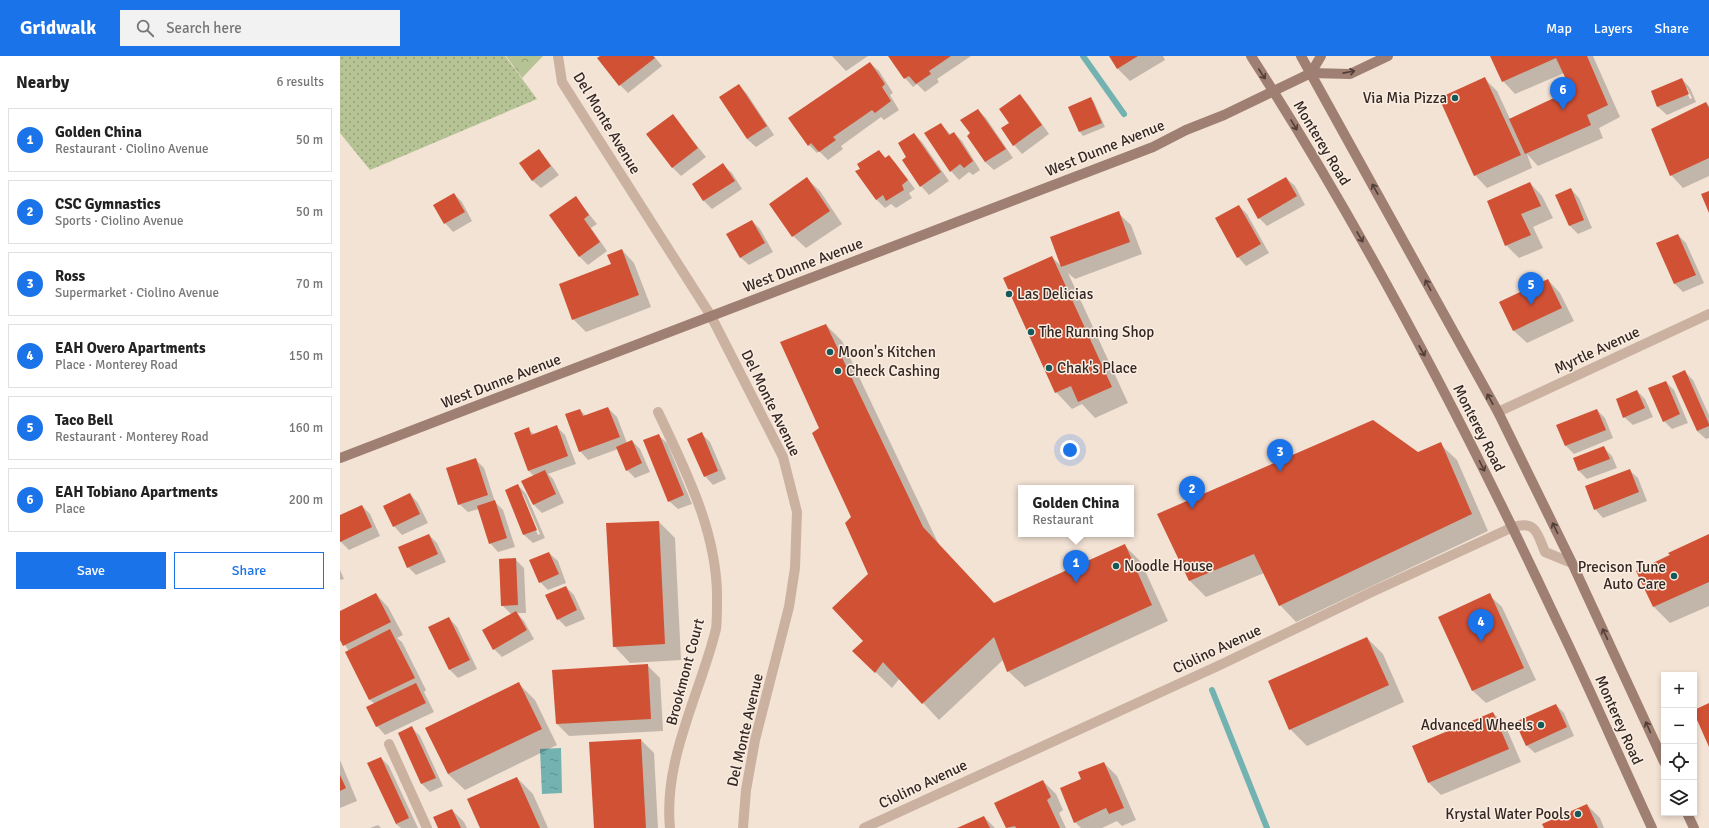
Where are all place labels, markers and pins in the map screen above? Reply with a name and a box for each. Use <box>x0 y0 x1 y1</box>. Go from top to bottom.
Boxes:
pin: 6 <box>1550 77 1576 110</box>
place label: Via Mia Pizza <box>1363 89 1447 107</box>
marker: Via Mia Pizza <box>1450 93 1460 103</box>
pin: 5 <box>1518 272 1544 305</box>
place label: Las Delicias <box>1017 285 1094 303</box>
marker: Las Delicias <box>1004 289 1014 299</box>
place label: The Running Shop <box>1039 323 1154 341</box>
marker: The Running Shop <box>1026 327 1036 337</box>
place label: Moon's Kitchen <box>838 343 936 361</box>
marker: Moon's Kitchen <box>825 347 835 357</box>
place label: Chak's Place <box>1057 359 1137 377</box>
place label: Check Cashing <box>846 362 940 380</box>
marker: Chak's Place <box>1044 363 1054 373</box>
marker: Check Cashing <box>833 366 843 376</box>
pin: 3 <box>1267 439 1293 472</box>
pin: 2 <box>1179 476 1205 509</box>
pin: 1 <box>1063 550 1089 583</box>
place label: Noodle House <box>1124 557 1213 575</box>
place label: Precison Tune Auto Care <box>1578 558 1666 593</box>
marker: Noodle House <box>1111 561 1121 571</box>
marker: Precison Tune Auto Care <box>1669 571 1679 581</box>
pin: 4 <box>1468 609 1494 642</box>
place label: Advanced Wheels <box>1421 716 1533 734</box>
marker: Advanced Wheels <box>1536 720 1546 730</box>
place label: Krystal Water Pools <box>1445 805 1570 823</box>
marker: Krystal Water Pools <box>1573 809 1583 819</box>

